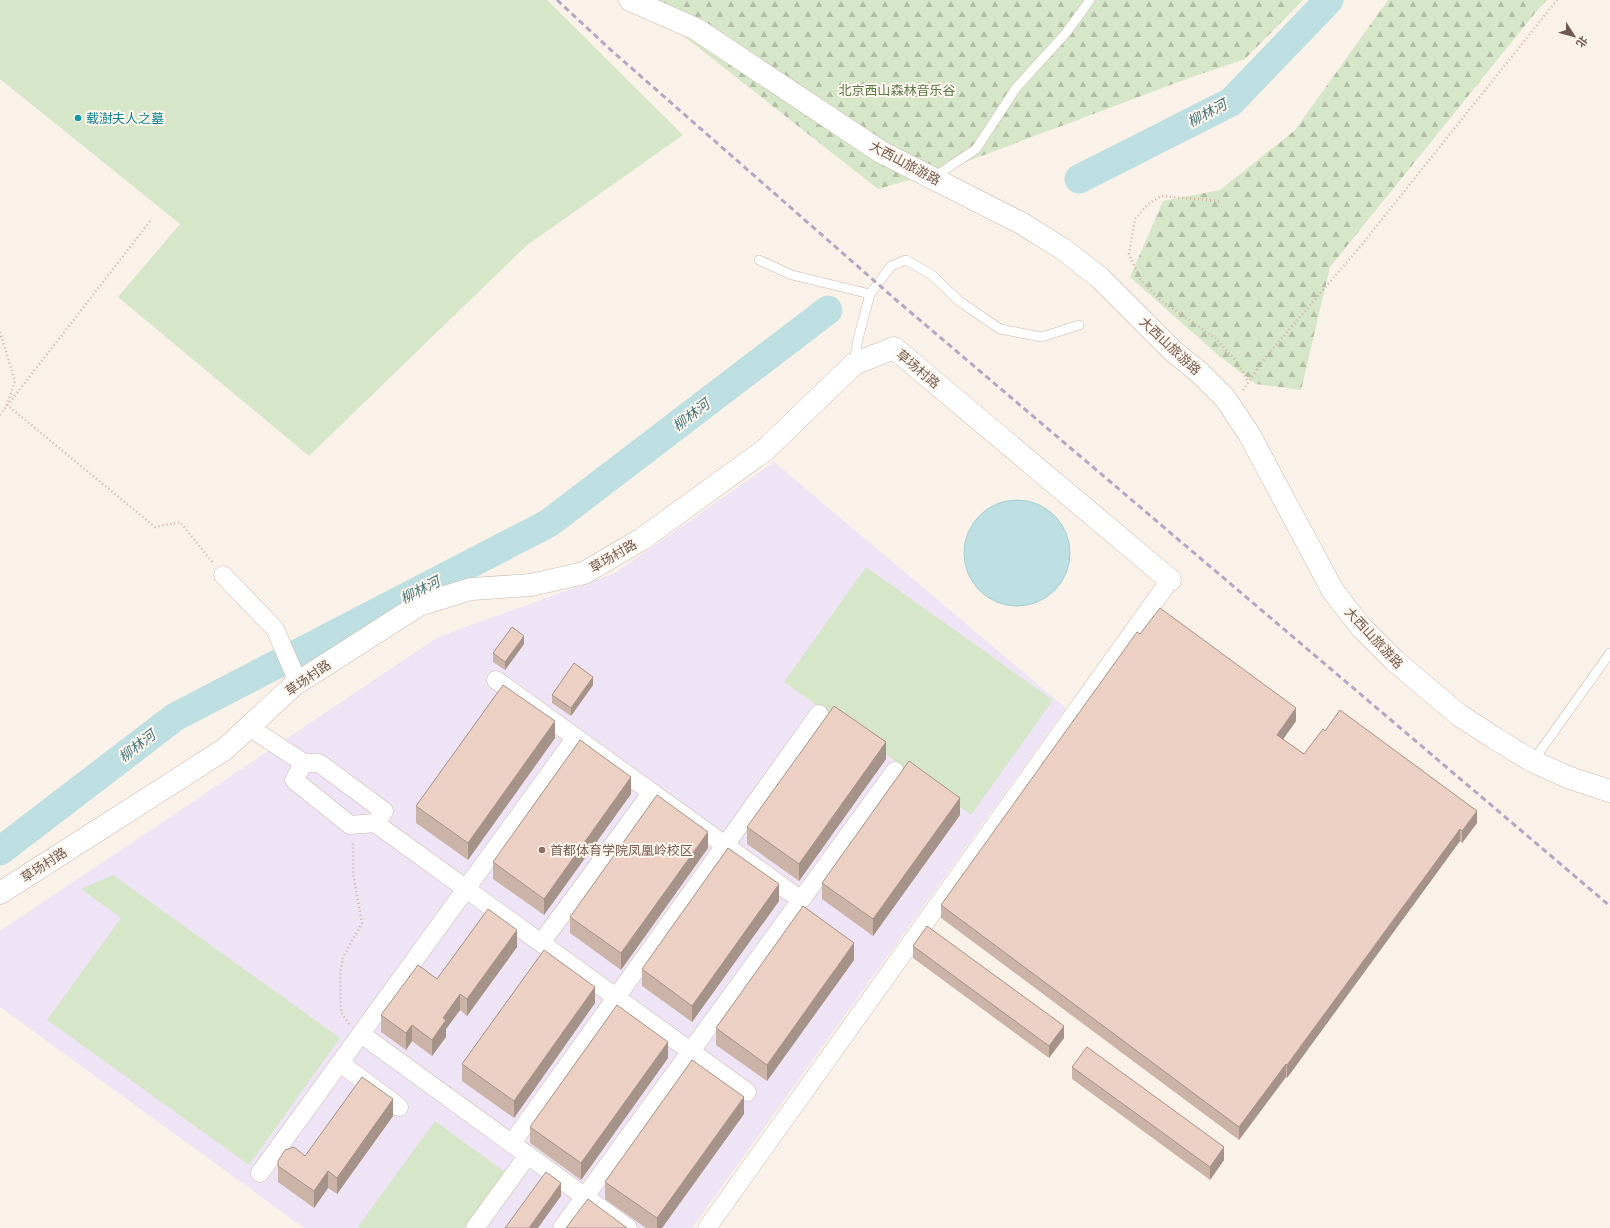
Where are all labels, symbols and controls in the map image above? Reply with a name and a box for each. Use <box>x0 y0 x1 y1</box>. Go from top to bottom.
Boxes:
north arrow <box>1554 16 1594 56</box>
text: 北 <box>1573 33 1590 50</box>
park label: 北京西山森林音乐谷 <box>838 83 956 98</box>
water label: 柳林河 <box>1185 95 1232 130</box>
place label: 载澍夫人之墓 <box>86 111 164 126</box>
marker: 载澍夫人之墓 <box>73 113 83 123</box>
street label: 大西山旅游路 <box>867 138 943 188</box>
street label: 大西山旅游路 <box>1136 314 1204 378</box>
street label: 草场村路 <box>893 347 943 391</box>
water label: 柳林河 <box>669 394 715 434</box>
street label: 草场村路 <box>587 537 639 575</box>
water label: 柳林河 <box>398 572 445 607</box>
street label: 大西山旅游路 <box>1342 604 1406 672</box>
street label: 草场村路 <box>282 657 334 699</box>
water label: 柳林河 <box>116 725 161 765</box>
place label: 首都体育学院凤凰岭校区 <box>550 843 693 858</box>
street label: 草场村路 <box>18 845 70 885</box>
marker: 首都体育学院凤凰岭校区 <box>537 845 547 855</box>

